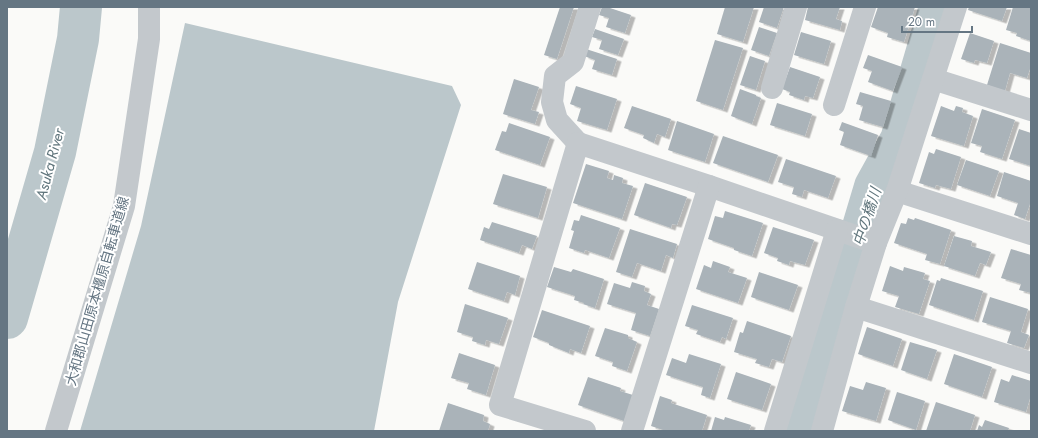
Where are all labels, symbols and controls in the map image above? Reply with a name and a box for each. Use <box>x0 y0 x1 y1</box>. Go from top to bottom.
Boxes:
scale bar <box>902 8 972 34</box>
text: 20 m <box>908 13 935 31</box>
water label: Asuka River <box>30 125 70 203</box>
water label: 中の橋川 <box>847 183 887 249</box>
street label: 大和郡山田原本橿原自転車道線 <box>60 194 134 388</box>

